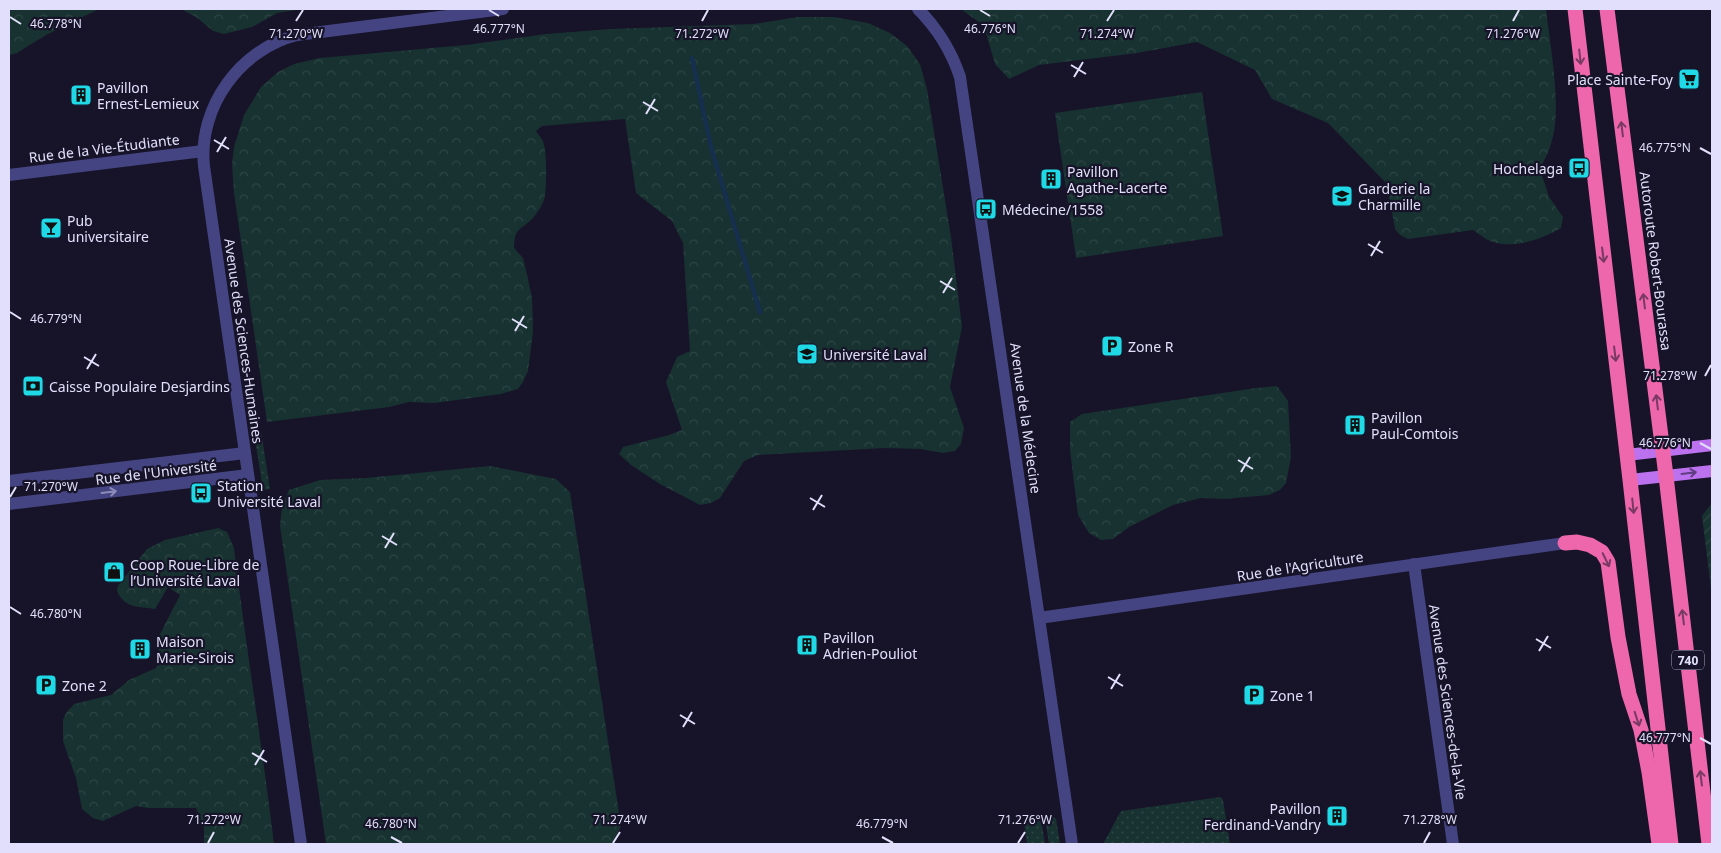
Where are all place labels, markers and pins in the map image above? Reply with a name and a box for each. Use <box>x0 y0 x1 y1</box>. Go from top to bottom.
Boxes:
supermarket icon: Place Sainte-Foy <box>1677 67 1701 91</box>
place label: Place Sainte-Foy <box>1567 70 1674 89</box>
place label: Pavillon Ernest-Lemieux <box>97 78 200 113</box>
building icon: Pavillon Ernest-Lemieux <box>69 83 93 107</box>
bus stop icon: Hochelaga <box>1567 156 1591 180</box>
place label: Hochelaga <box>1493 159 1563 178</box>
place label: Pavillon Agathe-Lacerte <box>1067 162 1167 197</box>
building icon: Pavillon Agathe-Lacerte <box>1039 167 1063 191</box>
place label: Garderie la Charmille <box>1358 179 1430 214</box>
school or university icon: Garderie la Charmille <box>1330 184 1354 208</box>
bus stop icon: Médecine/1558 <box>974 197 998 221</box>
place label: Médecine/1558 <box>1002 200 1103 219</box>
place label: Pub universitaire <box>67 211 149 246</box>
bar icon: Pub universitaire <box>39 216 63 240</box>
parking icon: Zone R <box>1100 334 1124 358</box>
place label: Zone R <box>1128 337 1174 356</box>
school or university icon: Université Laval <box>795 342 819 366</box>
place label: Université Laval <box>823 345 927 364</box>
bank icon: Caisse Populaire Desjardins <box>21 374 45 398</box>
place label: Caisse Populaire Desjardins <box>49 377 230 396</box>
place label: Pavillon Paul-Comtois <box>1371 408 1459 443</box>
building icon: Pavillon Paul-Comtois <box>1343 413 1367 437</box>
place label: Station Université Laval <box>217 476 321 511</box>
bus stop icon: Station Université Laval <box>189 481 213 505</box>
place label: Coop Roue-Libre de l’Université Laval <box>130 555 259 590</box>
shop icon: Coop Roue-Libre de l’Université Laval <box>102 560 126 584</box>
place label: Pavillon Adrien-Pouliot <box>823 628 917 663</box>
place label: Maison Marie-Sirois <box>156 632 234 667</box>
building icon: Pavillon Adrien-Pouliot <box>795 633 819 657</box>
building icon: Maison Marie-Sirois <box>128 637 152 661</box>
parking icon: Zone 2 <box>34 673 58 697</box>
place label: Zone 2 <box>62 676 107 695</box>
parking icon: Zone 1 <box>1242 683 1266 707</box>
place label: Zone 1 <box>1270 686 1315 705</box>
place label: Pavillon Ferdinand-Vandry <box>1204 799 1322 834</box>
building icon: Pavillon Ferdinand-Vandry <box>1325 804 1349 828</box>

